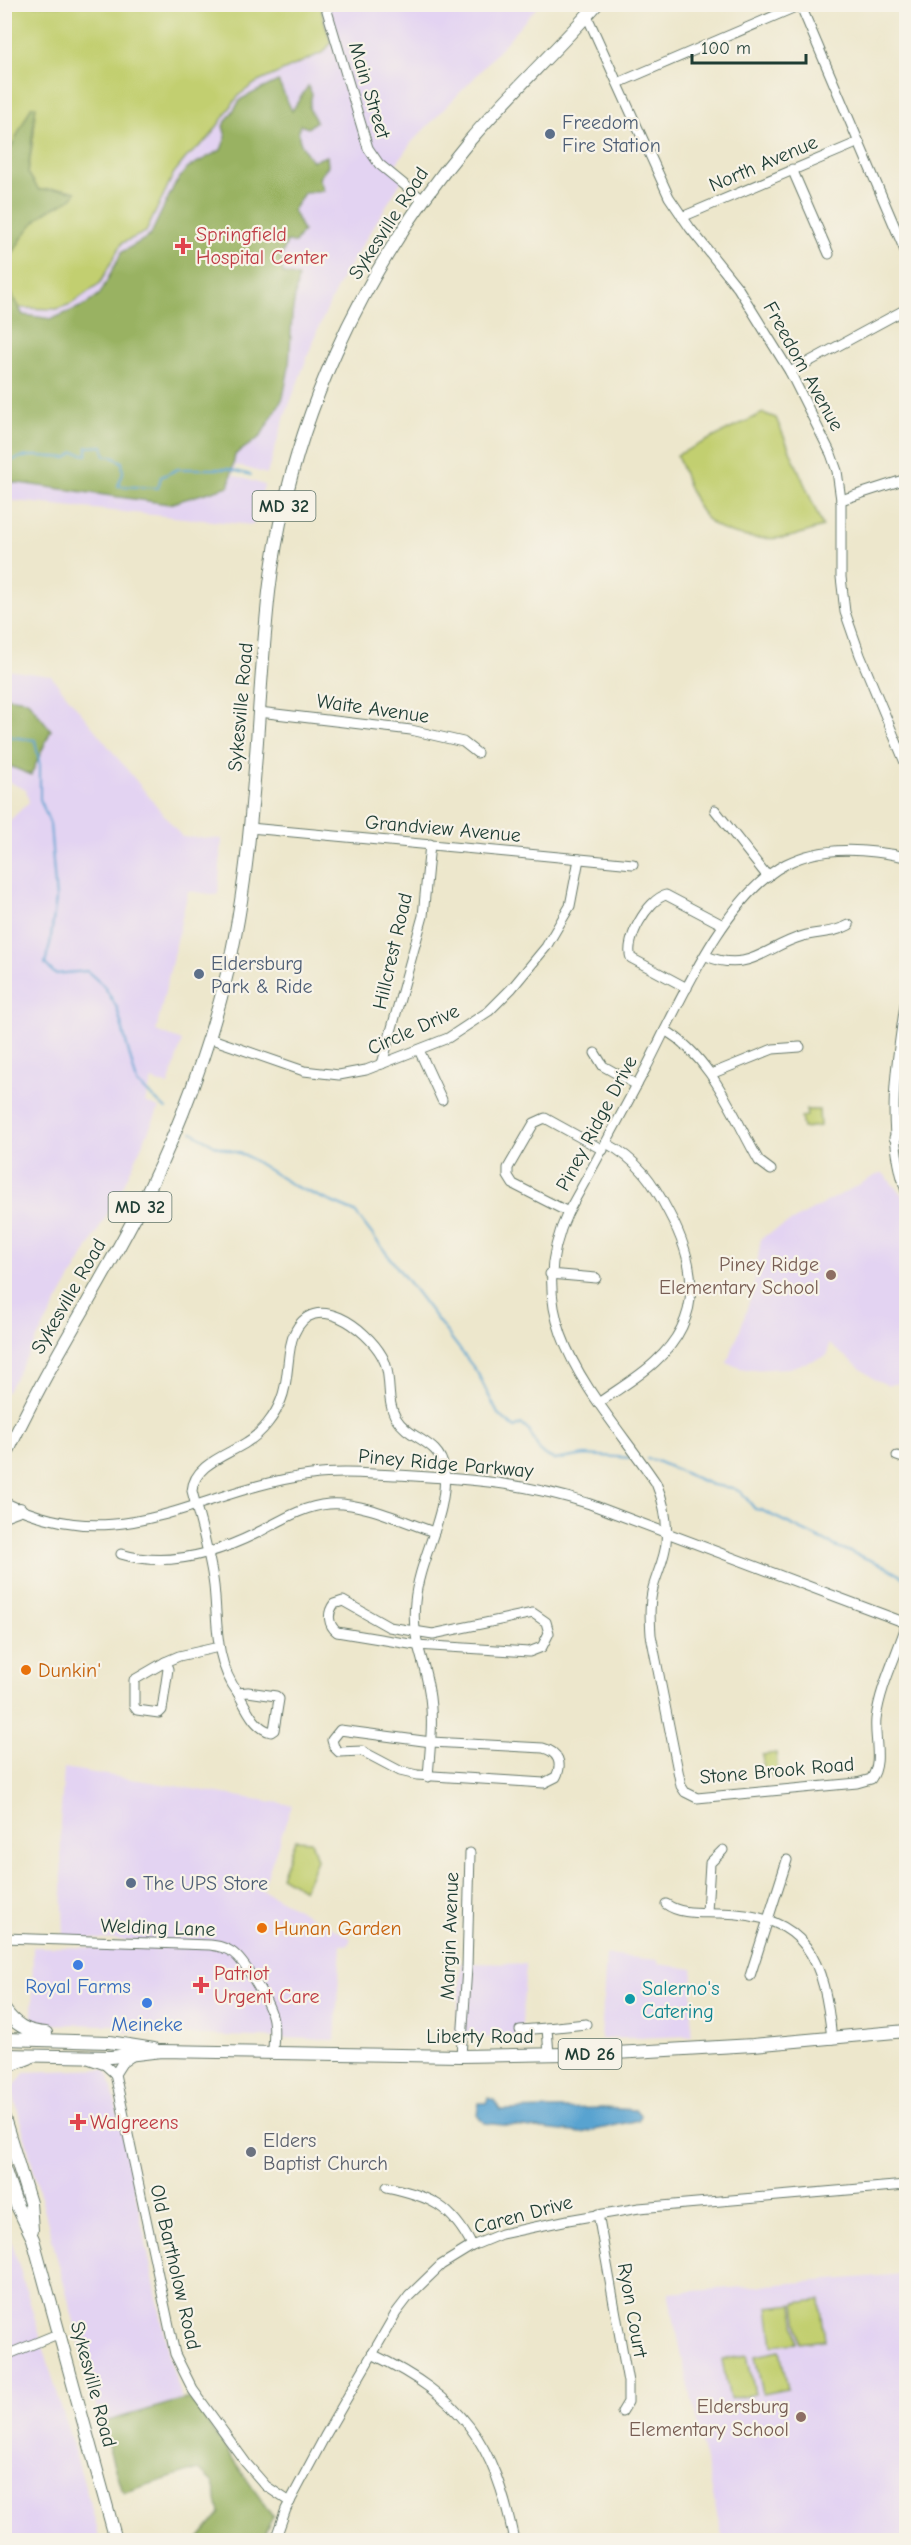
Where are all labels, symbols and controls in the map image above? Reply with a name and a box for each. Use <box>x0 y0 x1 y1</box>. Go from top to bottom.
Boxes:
scale bar <box>692 27 806 65</box>
text: 100 m <box>701 38 751 59</box>
street label: Main Street <box>344 39 395 142</box>
place label: Freedom Fire Station <box>562 111 661 157</box>
marker: Freedom Fire Station <box>543 127 557 141</box>
street label: North Avenue <box>705 130 821 197</box>
street label: Sykesville Road <box>344 163 433 284</box>
place label: Springfield Hospital Center <box>196 223 327 269</box>
marker: Springfield Hospital Center <box>174 237 192 255</box>
street label: Freedom Avenue <box>758 297 849 435</box>
road number: MD 32 <box>252 491 316 521</box>
street label: Sykesville Road <box>223 642 258 772</box>
street label: Waite Avenue <box>315 689 431 728</box>
street label: Grandview Avenue <box>364 810 522 847</box>
street label: Hillcrest Road <box>368 891 417 1012</box>
place label: Eldersburg Park & Ride <box>211 952 313 998</box>
marker: Eldersburg Park & Ride <box>192 967 206 981</box>
street label: Circle Drive <box>364 999 463 1060</box>
street label: Piney Ridge Drive <box>551 1052 642 1195</box>
road number: MD 32 <box>108 1192 172 1222</box>
street label: Sykesville Road <box>26 1235 111 1358</box>
place label: Piney Ridge Elementary School <box>659 1253 819 1299</box>
marker: Piney Ridge Elementary School <box>824 1268 838 1282</box>
street label: Piney Ridge Parkway <box>357 1444 535 1483</box>
place label: Dunkin' <box>38 1659 101 1682</box>
marker: Dunkin' <box>19 1663 33 1677</box>
street label: Stone Brook Road <box>699 1752 855 1789</box>
place label: The UPS Store <box>143 1872 268 1895</box>
street label: Margin Avenue <box>436 1872 463 2000</box>
marker: The UPS Store <box>124 1876 138 1890</box>
street label: Welding Lane <box>100 1914 216 1941</box>
place label: Hunan Garden <box>274 1917 401 1940</box>
marker: Hunan Garden <box>255 1921 269 1935</box>
marker: Royal Farms <box>71 1958 85 1972</box>
place label: Patriot Urgent Care <box>214 1962 319 2008</box>
place label: Royal Farms <box>25 1975 131 1998</box>
marker: Patriot Urgent Care <box>192 1976 210 1994</box>
place label: Salerno's Catering <box>642 1977 720 2023</box>
marker: Salerno's Catering <box>623 1992 637 2006</box>
marker: Meineke <box>140 1996 154 2010</box>
place label: Meineke <box>111 2013 183 2036</box>
street label: Liberty Road <box>426 2025 534 2048</box>
road number: MD 26 <box>558 2039 622 2069</box>
place label: Walgreens <box>90 2111 178 2134</box>
marker: Walgreens <box>71 2115 85 2129</box>
place label: Elders Baptist Church <box>263 2129 388 2175</box>
marker: Elders Baptist Church <box>244 2145 258 2159</box>
street label: Old Bartholow Road <box>145 2182 206 2352</box>
street label: Caren Drive <box>471 2190 575 2239</box>
street label: Ryon Court <box>613 2261 652 2360</box>
street label: Sykesville Road <box>66 2319 121 2449</box>
place label: Eldersburg Elementary School <box>629 2395 789 2441</box>
marker: Eldersburg Elementary School <box>794 2410 808 2424</box>

